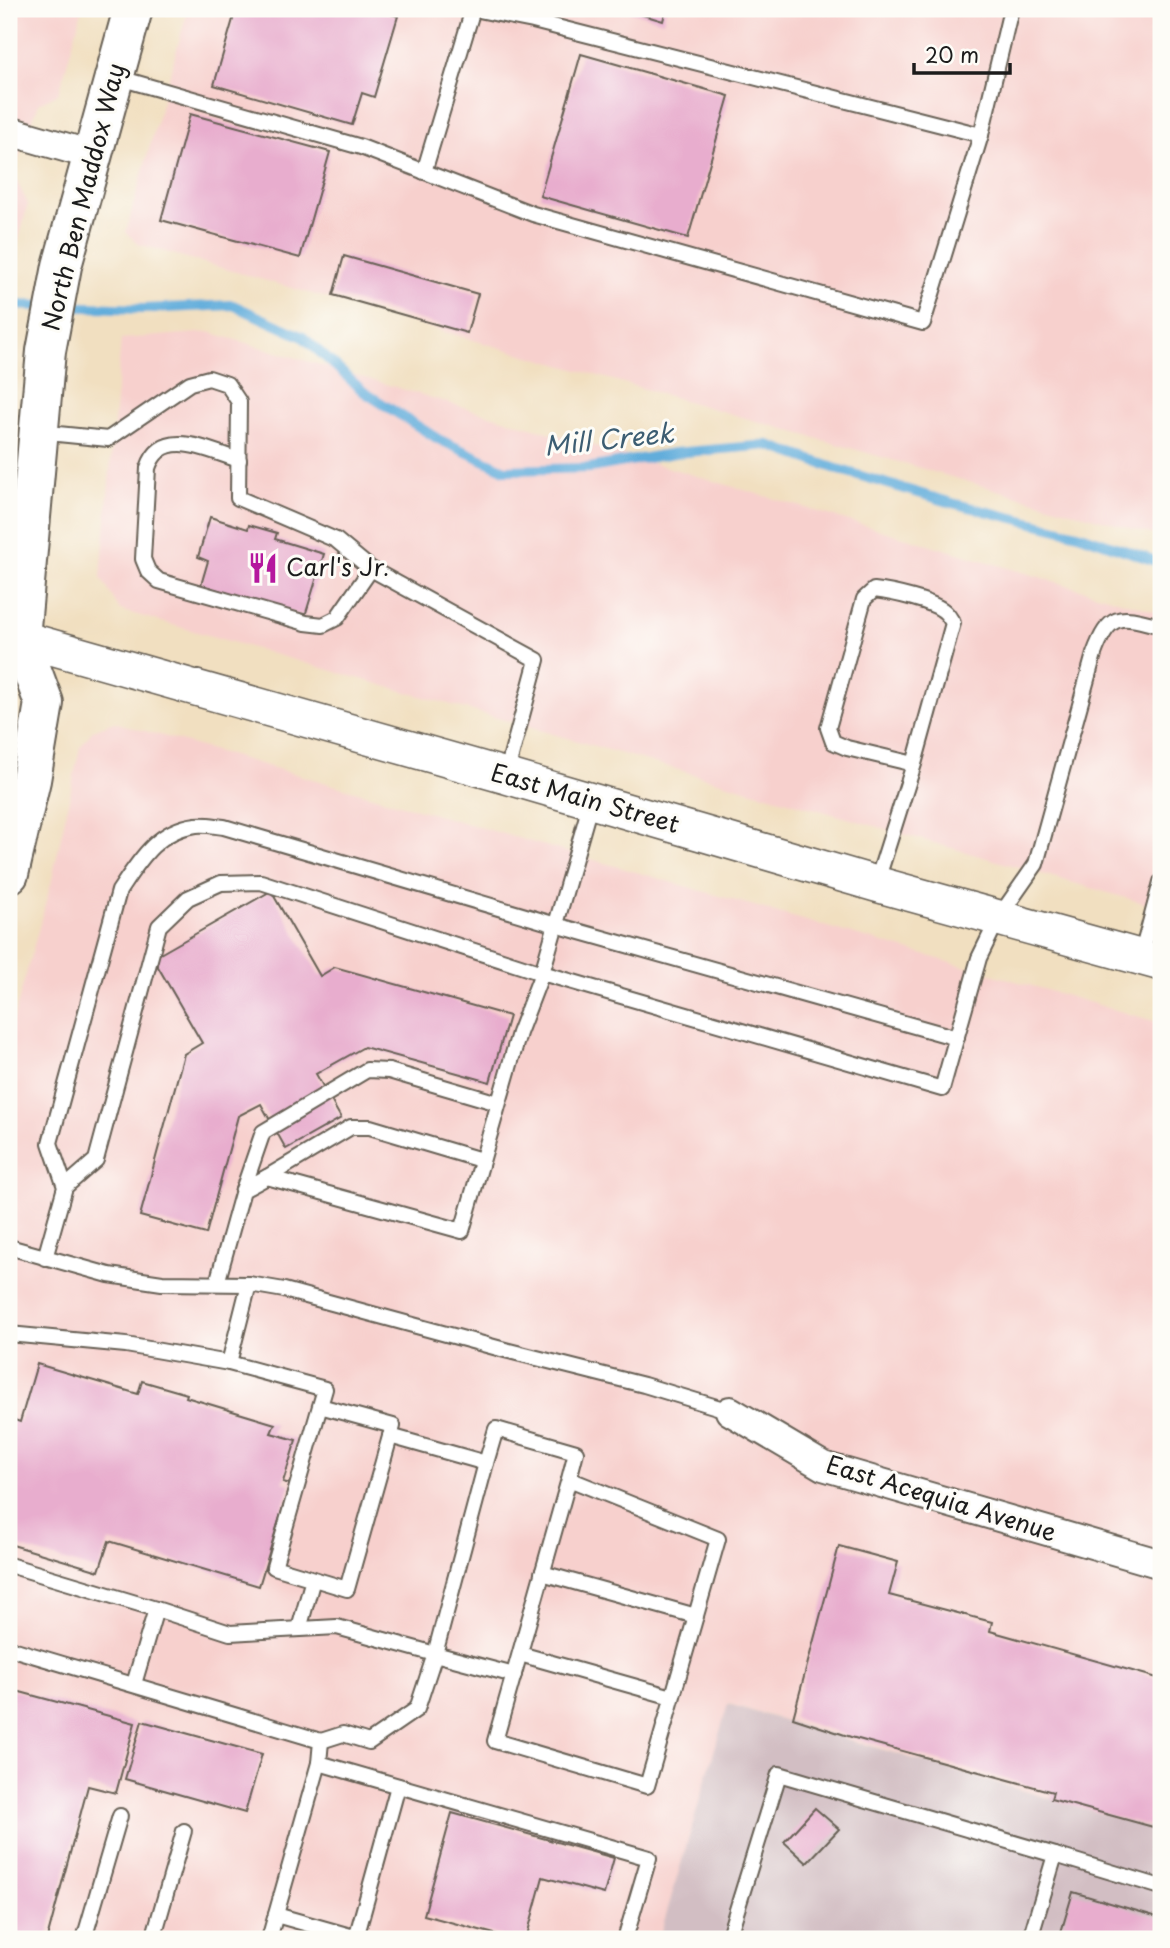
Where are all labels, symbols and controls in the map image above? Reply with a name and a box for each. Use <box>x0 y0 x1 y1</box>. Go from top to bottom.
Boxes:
scale bar <box>914 32 1011 76</box>
text: 20 m <box>925 38 979 70</box>
street label: North Ben Maddox Way <box>31 59 133 334</box>
water label: Mill Creek <box>542 412 677 465</box>
place label: Carl's Jr. <box>286 548 389 584</box>
restaurant icon: Carl's Jr. <box>246 551 280 585</box>
street label: East Main Street <box>487 753 684 841</box>
street label: East Acequia Avenue <box>822 1445 1061 1549</box>

